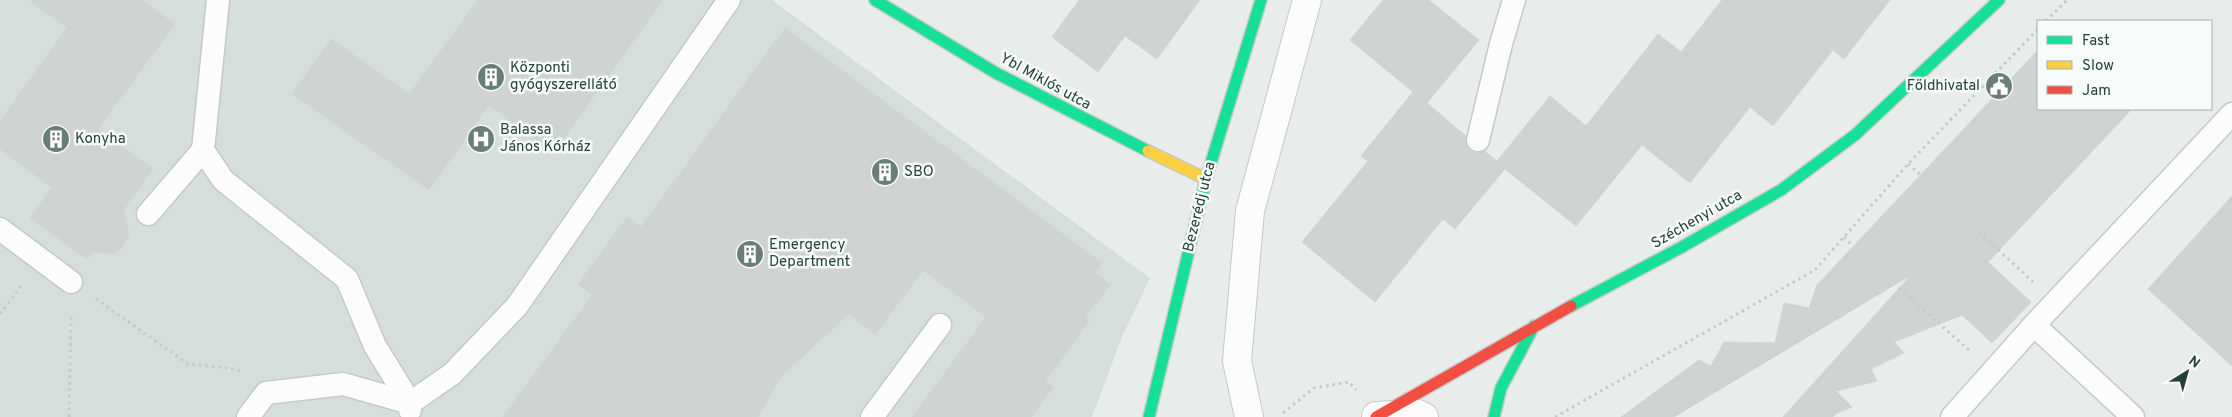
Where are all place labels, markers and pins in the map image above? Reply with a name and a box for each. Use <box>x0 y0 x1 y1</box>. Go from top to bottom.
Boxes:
place label: Központi gyógyszerellátó <box>510 59 617 95</box>
building icon: Központi gyógyszerellátó <box>476 62 506 92</box>
public building icon: Földhivatal <box>1984 71 2014 101</box>
place label: Földhivatal <box>1907 77 1980 96</box>
place label: Balassa János Kórház <box>500 121 591 157</box>
building icon: Konyha <box>41 124 71 154</box>
hospital icon: Balassa János Kórház <box>466 124 496 154</box>
place label: Konyha <box>75 130 126 149</box>
building icon: SBO <box>870 157 900 187</box>
place label: SBO <box>904 163 934 182</box>
place label: Emergency Department <box>769 236 850 272</box>
building icon: Emergency Department <box>735 239 765 269</box>

